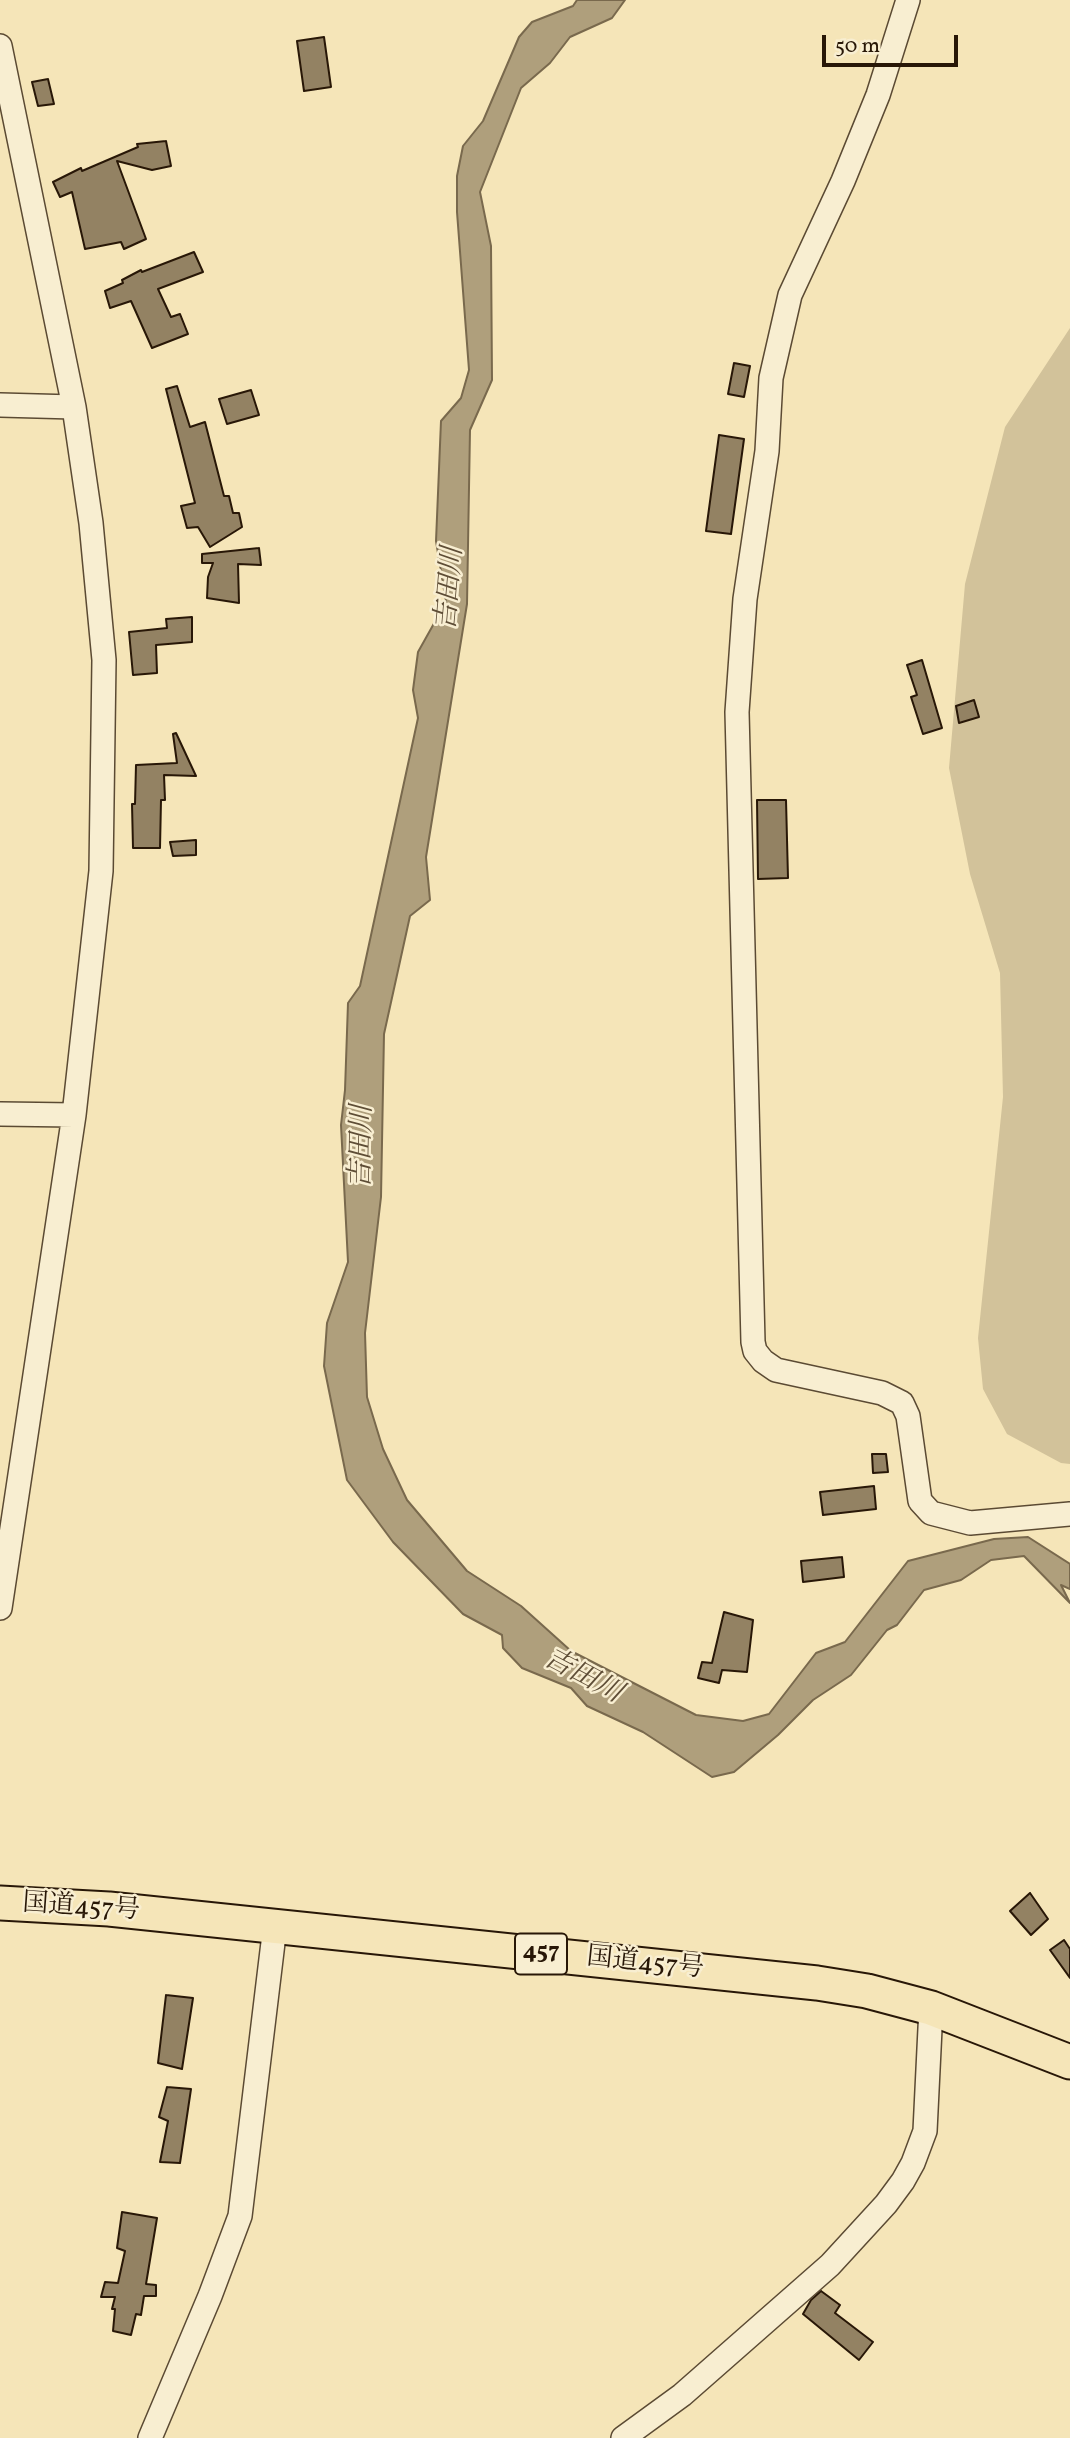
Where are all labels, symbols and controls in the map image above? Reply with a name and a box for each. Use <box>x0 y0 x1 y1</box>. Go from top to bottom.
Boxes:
scale bar <box>825 21 962 65</box>
text: 50 m <box>835 32 880 61</box>
water label: 吉田川 <box>432 546 472 632</box>
water label: 吉田川 <box>346 1105 382 1189</box>
water label: 吉田川 <box>537 1643 627 1713</box>
street label: 国道457号 <box>21 1889 141 1929</box>
road number: 457 <box>515 1934 567 1975</box>
street label: 国道457号 <box>585 1943 705 1987</box>

